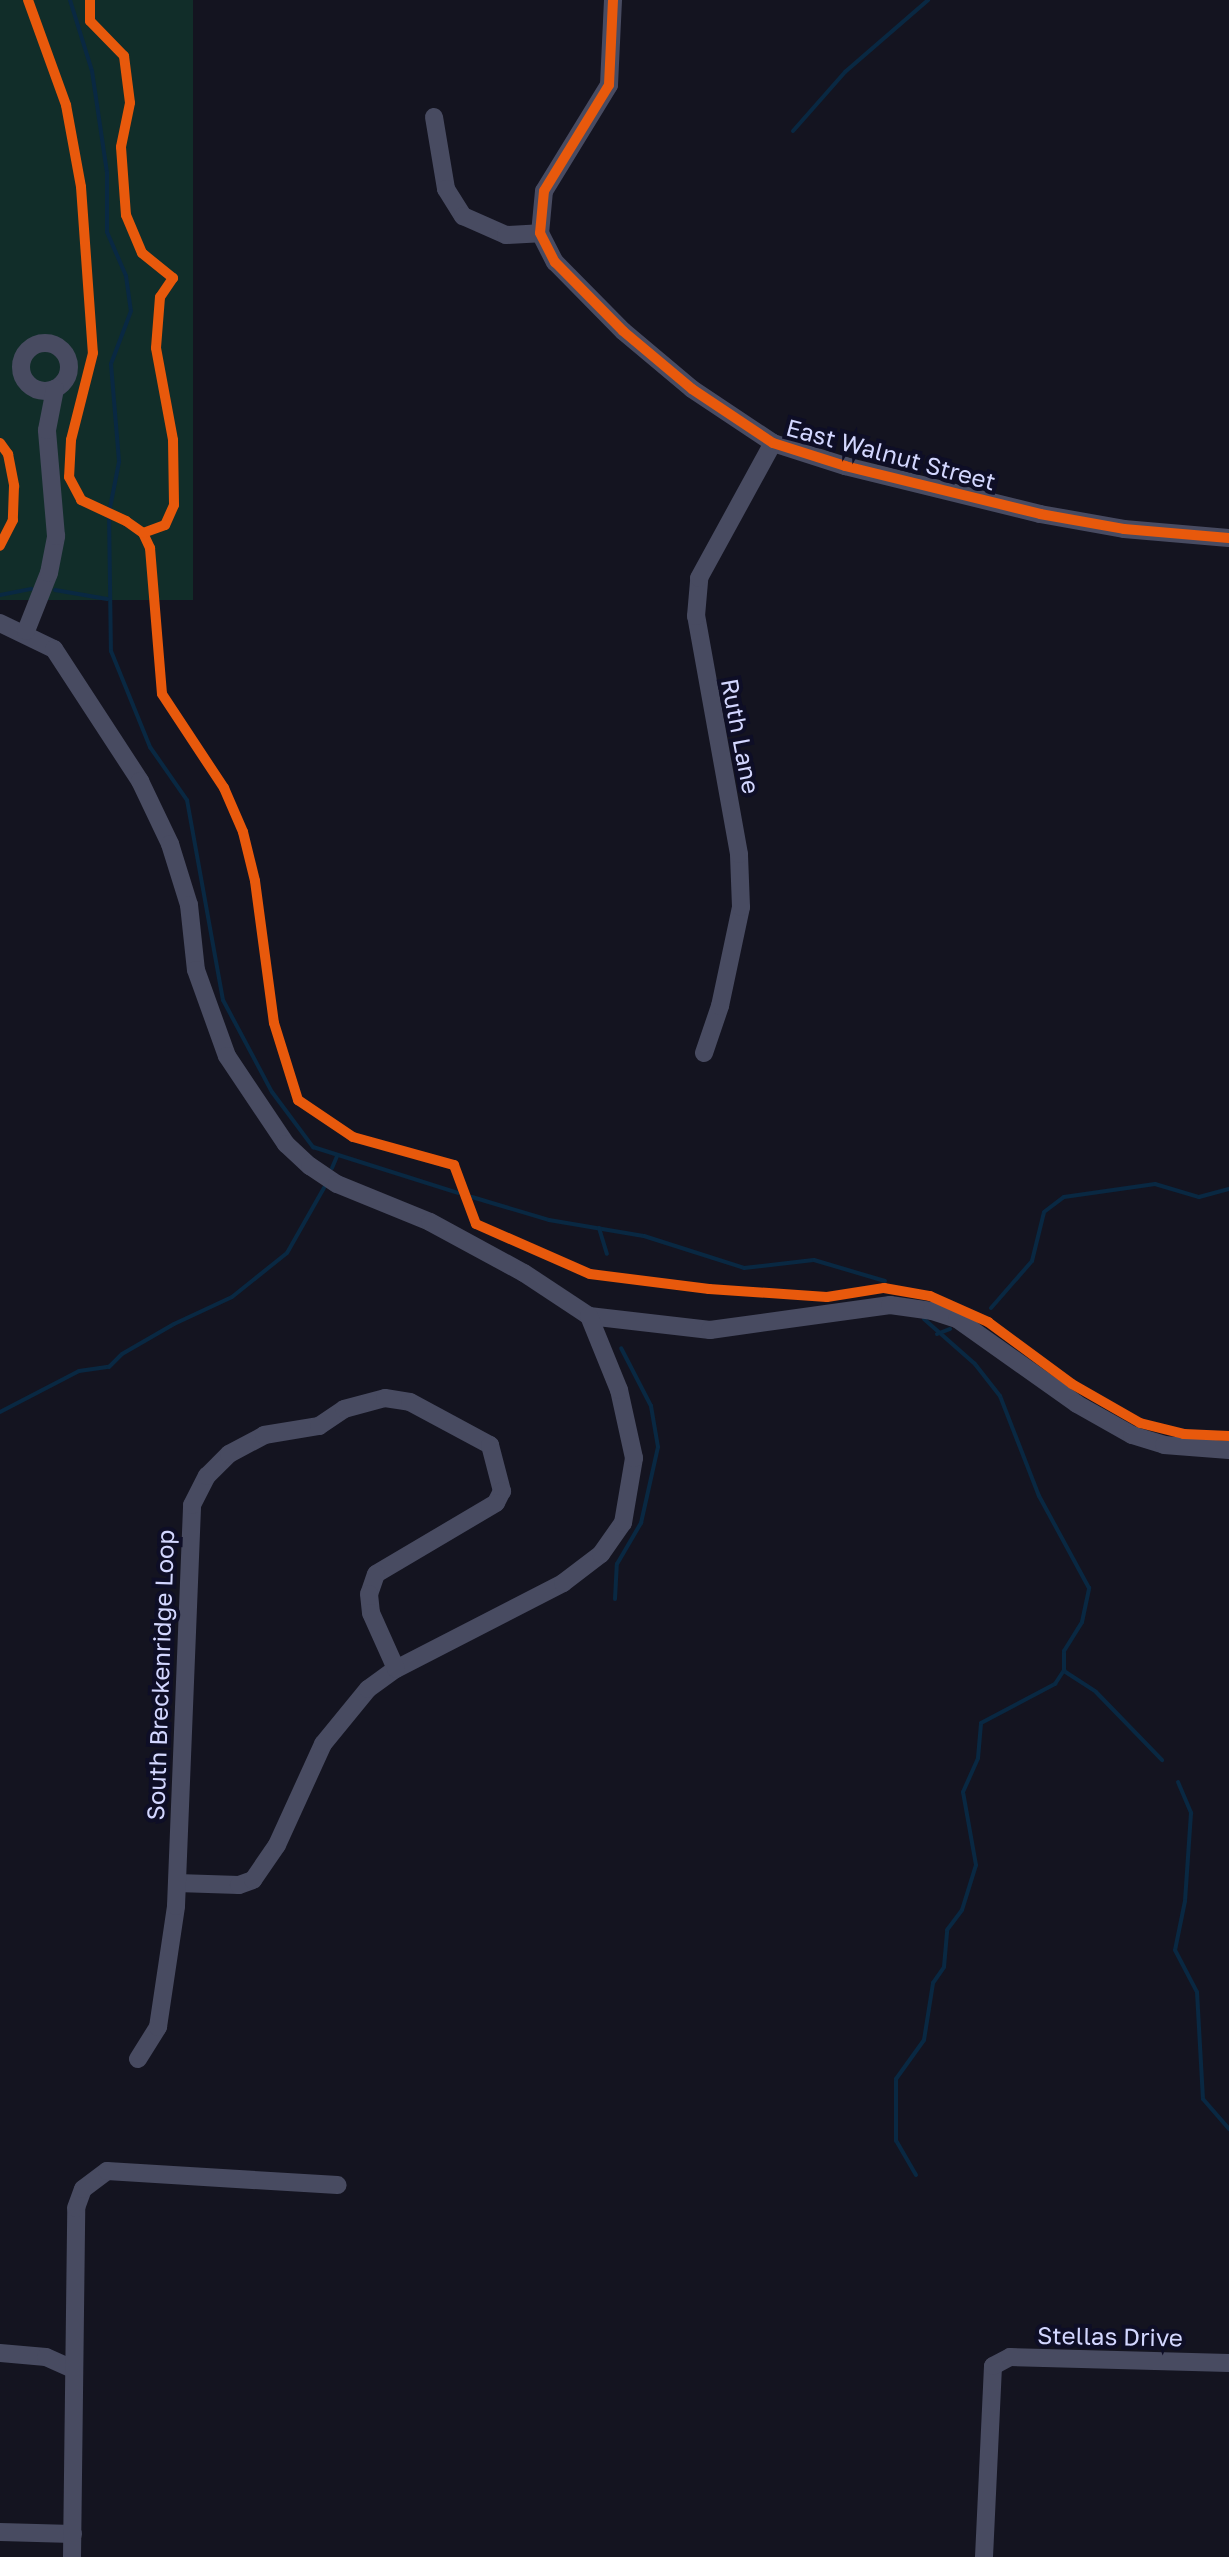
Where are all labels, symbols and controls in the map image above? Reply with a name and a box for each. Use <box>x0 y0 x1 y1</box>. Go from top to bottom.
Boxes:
street label: East Walnut Street <box>783 412 999 496</box>
street label: Ruth Lane <box>716 676 766 796</box>
street label: South Breckenridge Loop <box>141 1529 179 1821</box>
street label: Stellas Drive <box>1037 2320 1183 2352</box>

